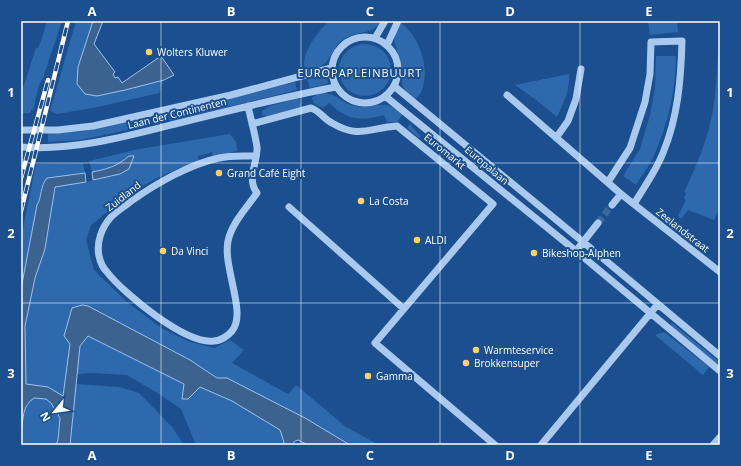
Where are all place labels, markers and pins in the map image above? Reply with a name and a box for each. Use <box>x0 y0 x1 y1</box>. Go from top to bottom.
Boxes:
place label: Wolters Kluwer <box>157 45 228 59</box>
marker: Wolters Kluwer <box>144 47 154 57</box>
place label: Grand Café Eight <box>227 166 306 180</box>
marker: Grand Café Eight <box>214 168 224 178</box>
place label: La Costa <box>369 194 409 208</box>
marker: La Costa <box>356 196 366 206</box>
place label: ALDI <box>425 233 447 247</box>
marker: ALDI <box>412 235 422 245</box>
place label: Da Vinci <box>171 244 208 258</box>
marker: Da Vinci <box>158 246 168 256</box>
place label: Bikeshop-Alphen <box>542 246 621 260</box>
marker: Bikeshop-Alphen <box>529 248 539 258</box>
place label: Warmteservice <box>484 343 554 357</box>
marker: Warmteservice <box>471 345 481 355</box>
place label: Brokkensuper <box>474 356 540 370</box>
marker: Brokkensuper <box>461 358 471 368</box>
place label: Gamma <box>376 369 413 383</box>
marker: Gamma <box>363 371 373 381</box>

